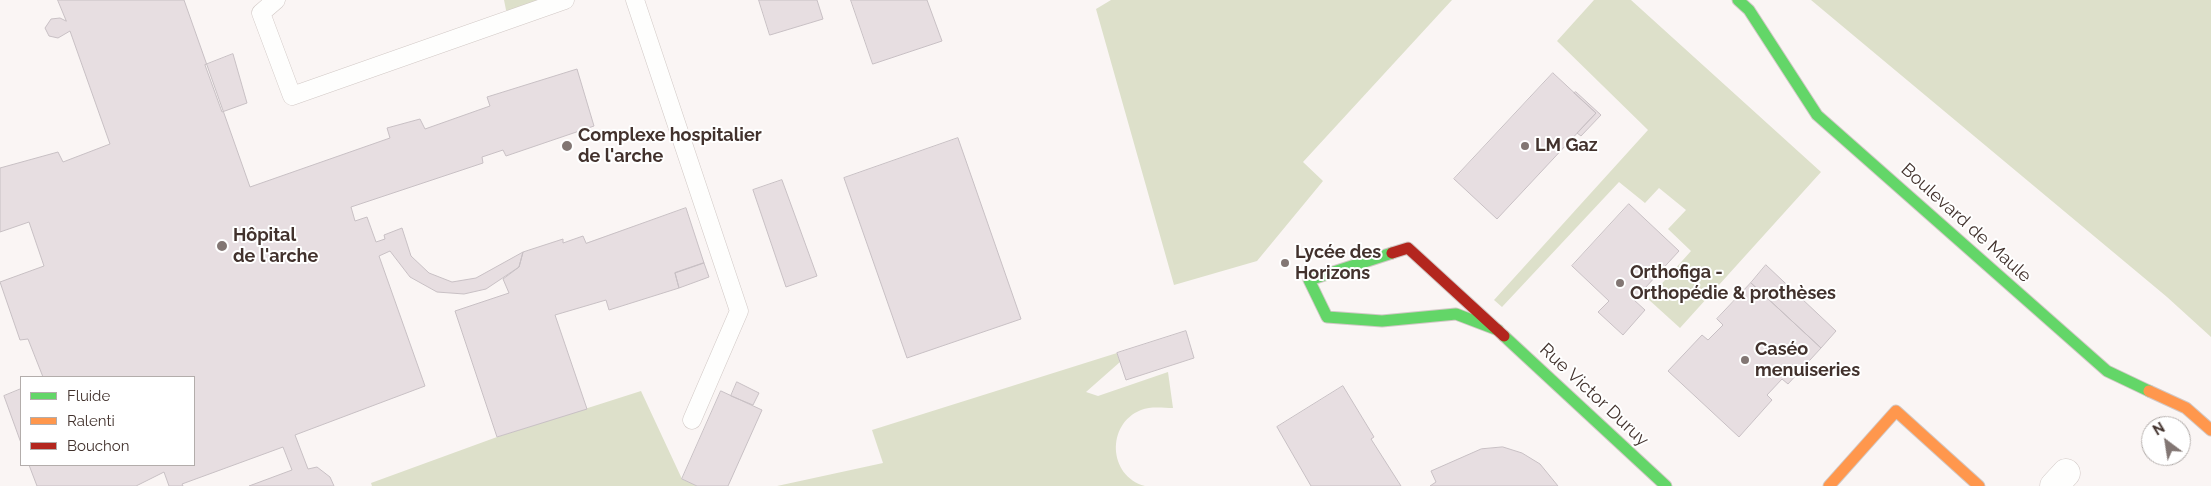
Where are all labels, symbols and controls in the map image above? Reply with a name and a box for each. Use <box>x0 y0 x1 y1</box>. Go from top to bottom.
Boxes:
place label: Complexe hospitalier de l'arche <box>578 125 762 168</box>
place label: LM Gaz <box>1535 135 1598 157</box>
marker: Complexe hospitalier de l'arche <box>560 139 574 153</box>
marker: LM Gaz <box>1519 140 1531 152</box>
street label: Boulevard de Maule <box>1896 159 2036 287</box>
place label: Hôpital de l'arche <box>233 225 318 268</box>
marker: Hôpital de l'arche <box>215 239 229 253</box>
place label: Lycée des Horizons <box>1295 242 1381 284</box>
marker: Lycée des Horizons <box>1279 257 1291 269</box>
place label: Orthofiga - Orthopédie & prothèses <box>1630 262 1836 304</box>
marker: Orthofiga - Orthopédie & prothèses <box>1614 277 1626 289</box>
street label: Rue Victor Duruy <box>1535 339 1653 451</box>
place label: Caséo menuiseries <box>1755 339 1860 382</box>
marker: Caséo menuiseries <box>1739 354 1751 366</box>
legend <box>20 376 195 466</box>
text: Fluide <box>67 387 110 405</box>
text: Ralenti <box>67 412 115 430</box>
north arrow <box>2141 416 2191 466</box>
text: N <box>2150 419 2167 439</box>
text: Bouchon <box>67 437 129 455</box>

